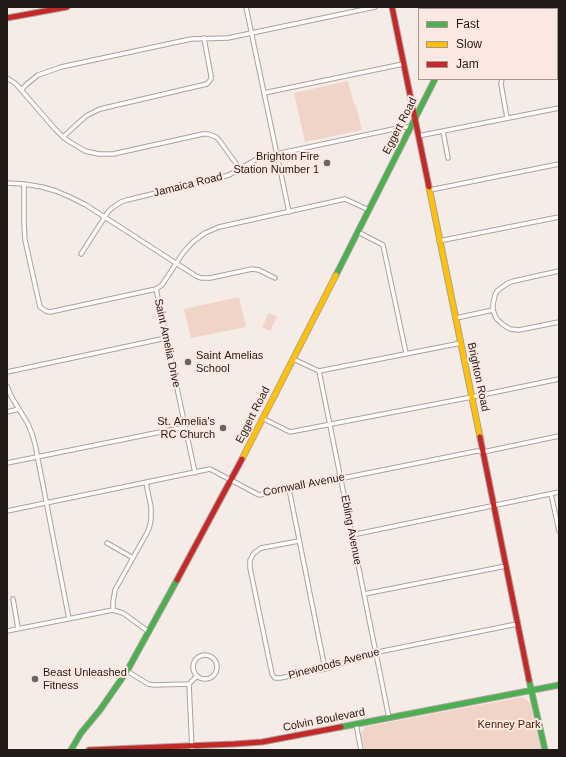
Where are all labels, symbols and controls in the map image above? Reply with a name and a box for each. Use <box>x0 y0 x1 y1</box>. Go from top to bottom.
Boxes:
legend <box>418 8 558 80</box>
text: Fast <box>456 17 479 31</box>
text: Slow <box>456 37 482 51</box>
text: Jam <box>456 57 479 71</box>
street label: Eggert Road <box>380 95 420 157</box>
place label: Brighton Fire Station Number 1 <box>233 150 319 176</box>
marker: Brighton Fire Station Number 1 <box>322 158 332 168</box>
street label: Jamaica Road <box>152 170 224 200</box>
street label: Saint Amelia Drive <box>151 297 183 389</box>
street label: Brighton Road <box>464 341 492 413</box>
place label: Saint Amelias School <box>196 349 263 375</box>
marker: Saint Amelias School <box>183 357 193 367</box>
street label: Eggert Road <box>233 384 273 446</box>
place label: St. Amelia's RC Church <box>157 415 215 441</box>
marker: St. Amelia's RC Church <box>218 423 228 433</box>
street label: Cornwall Avenue <box>262 471 346 499</box>
street label: Ebling Avenue <box>338 494 364 566</box>
street label: Pinewoods Avenue <box>287 645 381 683</box>
place label: Beast Unleashed Fitness <box>43 666 127 692</box>
marker: Beast Unleashed Fitness <box>30 674 40 684</box>
street label: Colvin Boulevard <box>282 706 366 734</box>
park label: Kenney Park <box>478 718 540 732</box>

